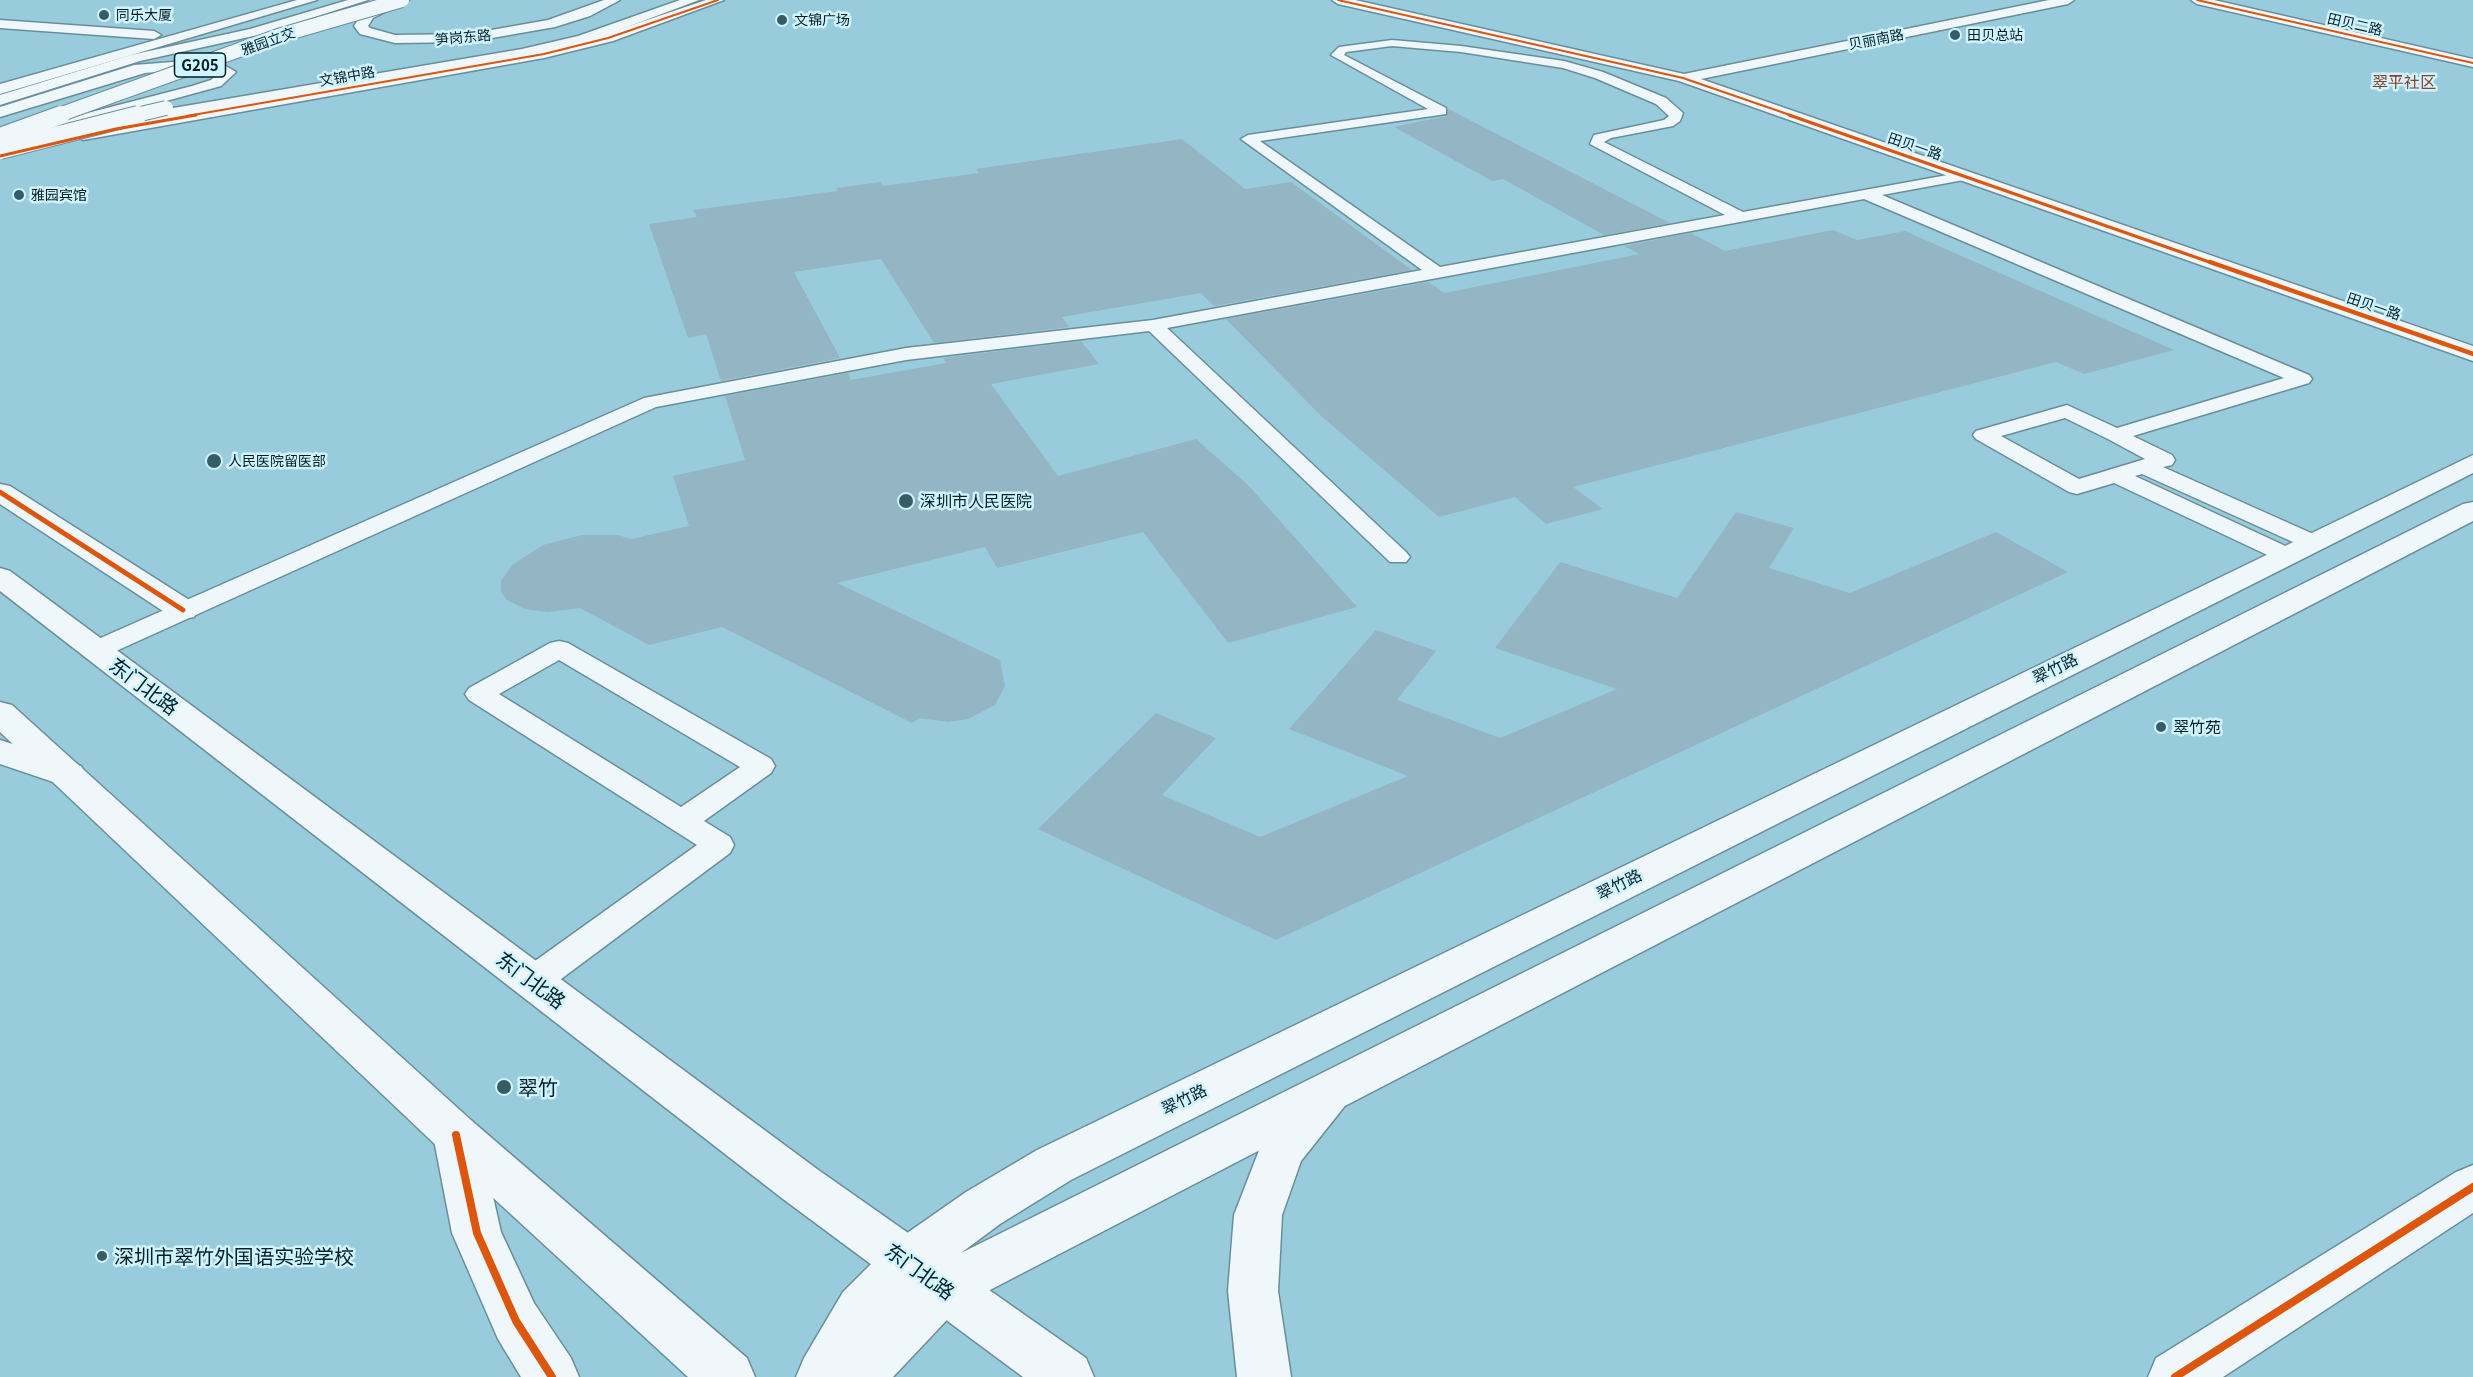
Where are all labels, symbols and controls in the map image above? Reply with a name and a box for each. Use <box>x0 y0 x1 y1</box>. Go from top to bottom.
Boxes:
place label: 同乐大厦 <box>116 7 172 23</box>
marker: 同乐大厦 <box>97 8 111 22</box>
street label: 田贝二路 <box>2326 10 2384 38</box>
place label: 文锦广场 <box>794 12 850 28</box>
marker: 文锦广场 <box>775 13 789 27</box>
street label: 雅园立交 <box>239 24 297 58</box>
street label: 贝丽南路 <box>1847 25 1905 53</box>
street label: 笋岗东路 <box>434 26 492 48</box>
place label: 田贝总站 <box>1967 27 2023 43</box>
marker: 田贝总站 <box>1948 28 1962 42</box>
road number: G205 <box>174 53 226 77</box>
street label: 文锦中路 <box>318 63 376 89</box>
district label: 翠平社区 <box>2372 72 2436 92</box>
street label: 田贝一路 <box>1886 129 1944 163</box>
place label: 雅园宾馆 <box>31 187 87 203</box>
marker: 雅园宾馆 <box>12 188 26 202</box>
street label: 田贝一路 <box>2345 289 2403 323</box>
marker: 人民医院留医部 <box>205 452 223 470</box>
place label: 人民医院留医部 <box>228 453 326 469</box>
place label: 深圳市人民医院 <box>920 491 1032 511</box>
marker: 深圳市人民医院 <box>897 492 915 510</box>
street label: 翠竹路 <box>2029 649 2081 687</box>
street label: 东门北路 <box>105 652 183 720</box>
place label: 翠竹苑 <box>2173 717 2221 737</box>
marker: 翠竹苑 <box>2154 720 2168 734</box>
street label: 翠竹路 <box>1593 865 1645 903</box>
street label: 东门北路 <box>492 946 570 1014</box>
place label: 翠竹 <box>518 1075 558 1099</box>
marker: 翠竹 <box>495 1078 513 1096</box>
street label: 翠竹路 <box>1158 1080 1210 1118</box>
street label: 东门北路 <box>881 1238 959 1304</box>
place label: 深圳市翠竹外国语实验学校 <box>114 1244 354 1268</box>
marker: 深圳市翠竹外国语实验学校 <box>95 1249 109 1263</box>

